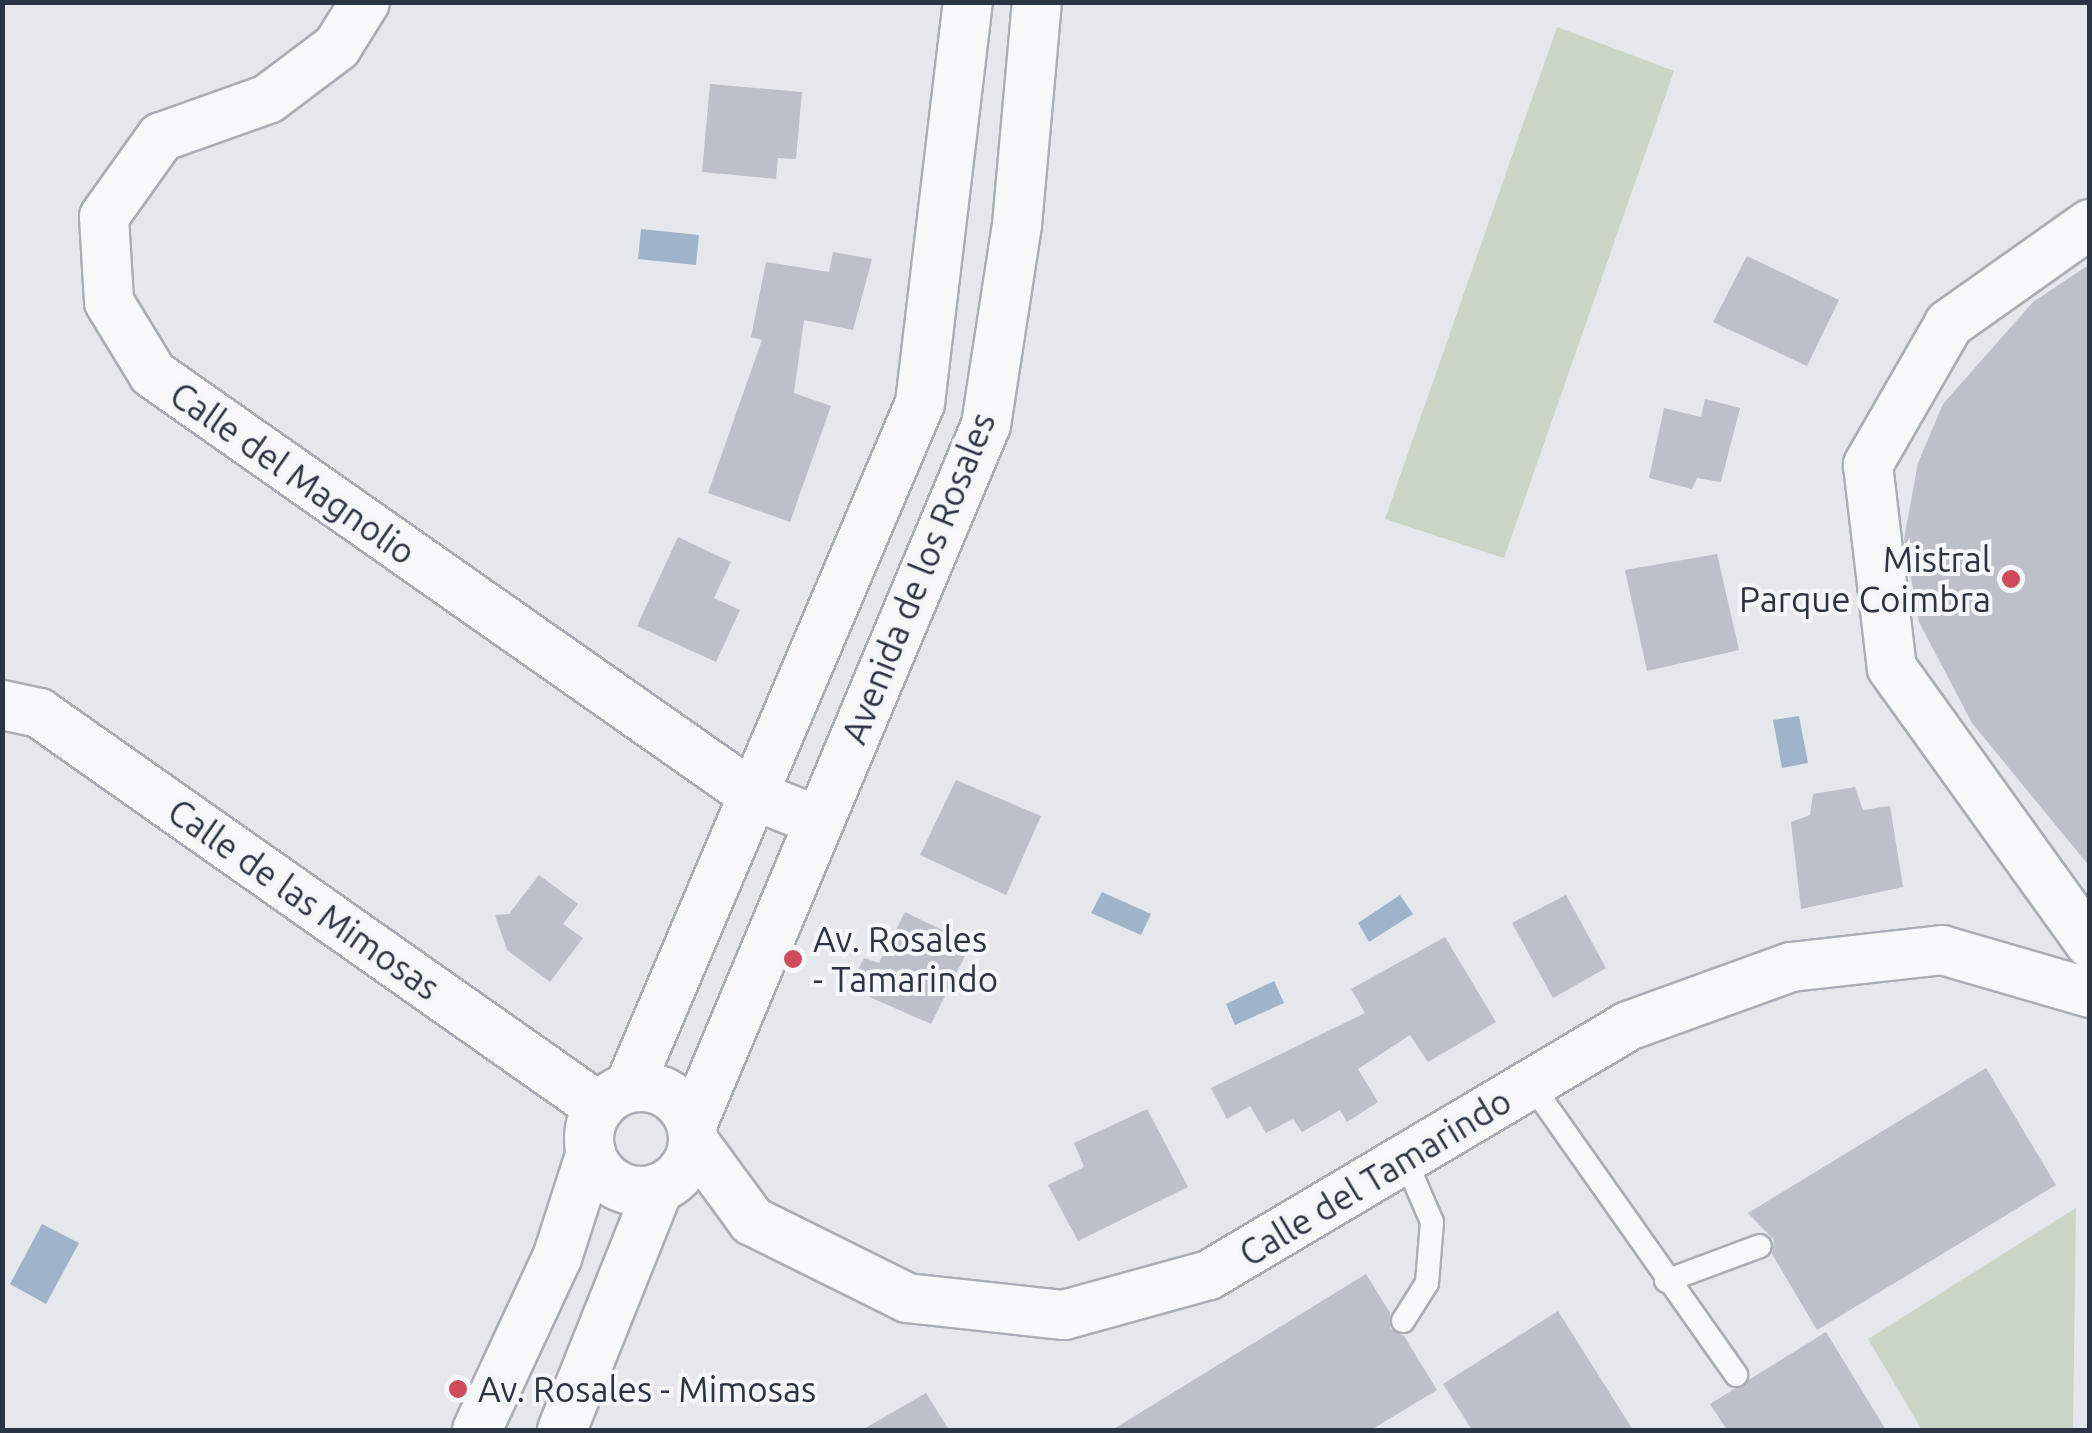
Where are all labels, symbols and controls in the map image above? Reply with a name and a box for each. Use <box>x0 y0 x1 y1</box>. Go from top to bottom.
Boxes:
street label: Calle del Magnolio <box>162 373 424 573</box>
street label: Avenida de los Rosales <box>832 406 1004 750</box>
place label: Mistral Parque Coimbra <box>1739 538 1991 620</box>
marker: Mistral Parque Coimbra <box>2000 568 2022 590</box>
street label: Calle de las Mimosas <box>160 790 448 1008</box>
place label: Av. Rosales - Tamarindo <box>813 918 998 1000</box>
marker: Av. Rosales - Tamarindo <box>782 948 804 970</box>
street label: Calle del Tamarindo <box>1232 1079 1518 1275</box>
place label: Av. Rosales - Mimosas <box>478 1368 816 1410</box>
marker: Av. Rosales - Mimosas <box>447 1378 469 1400</box>

